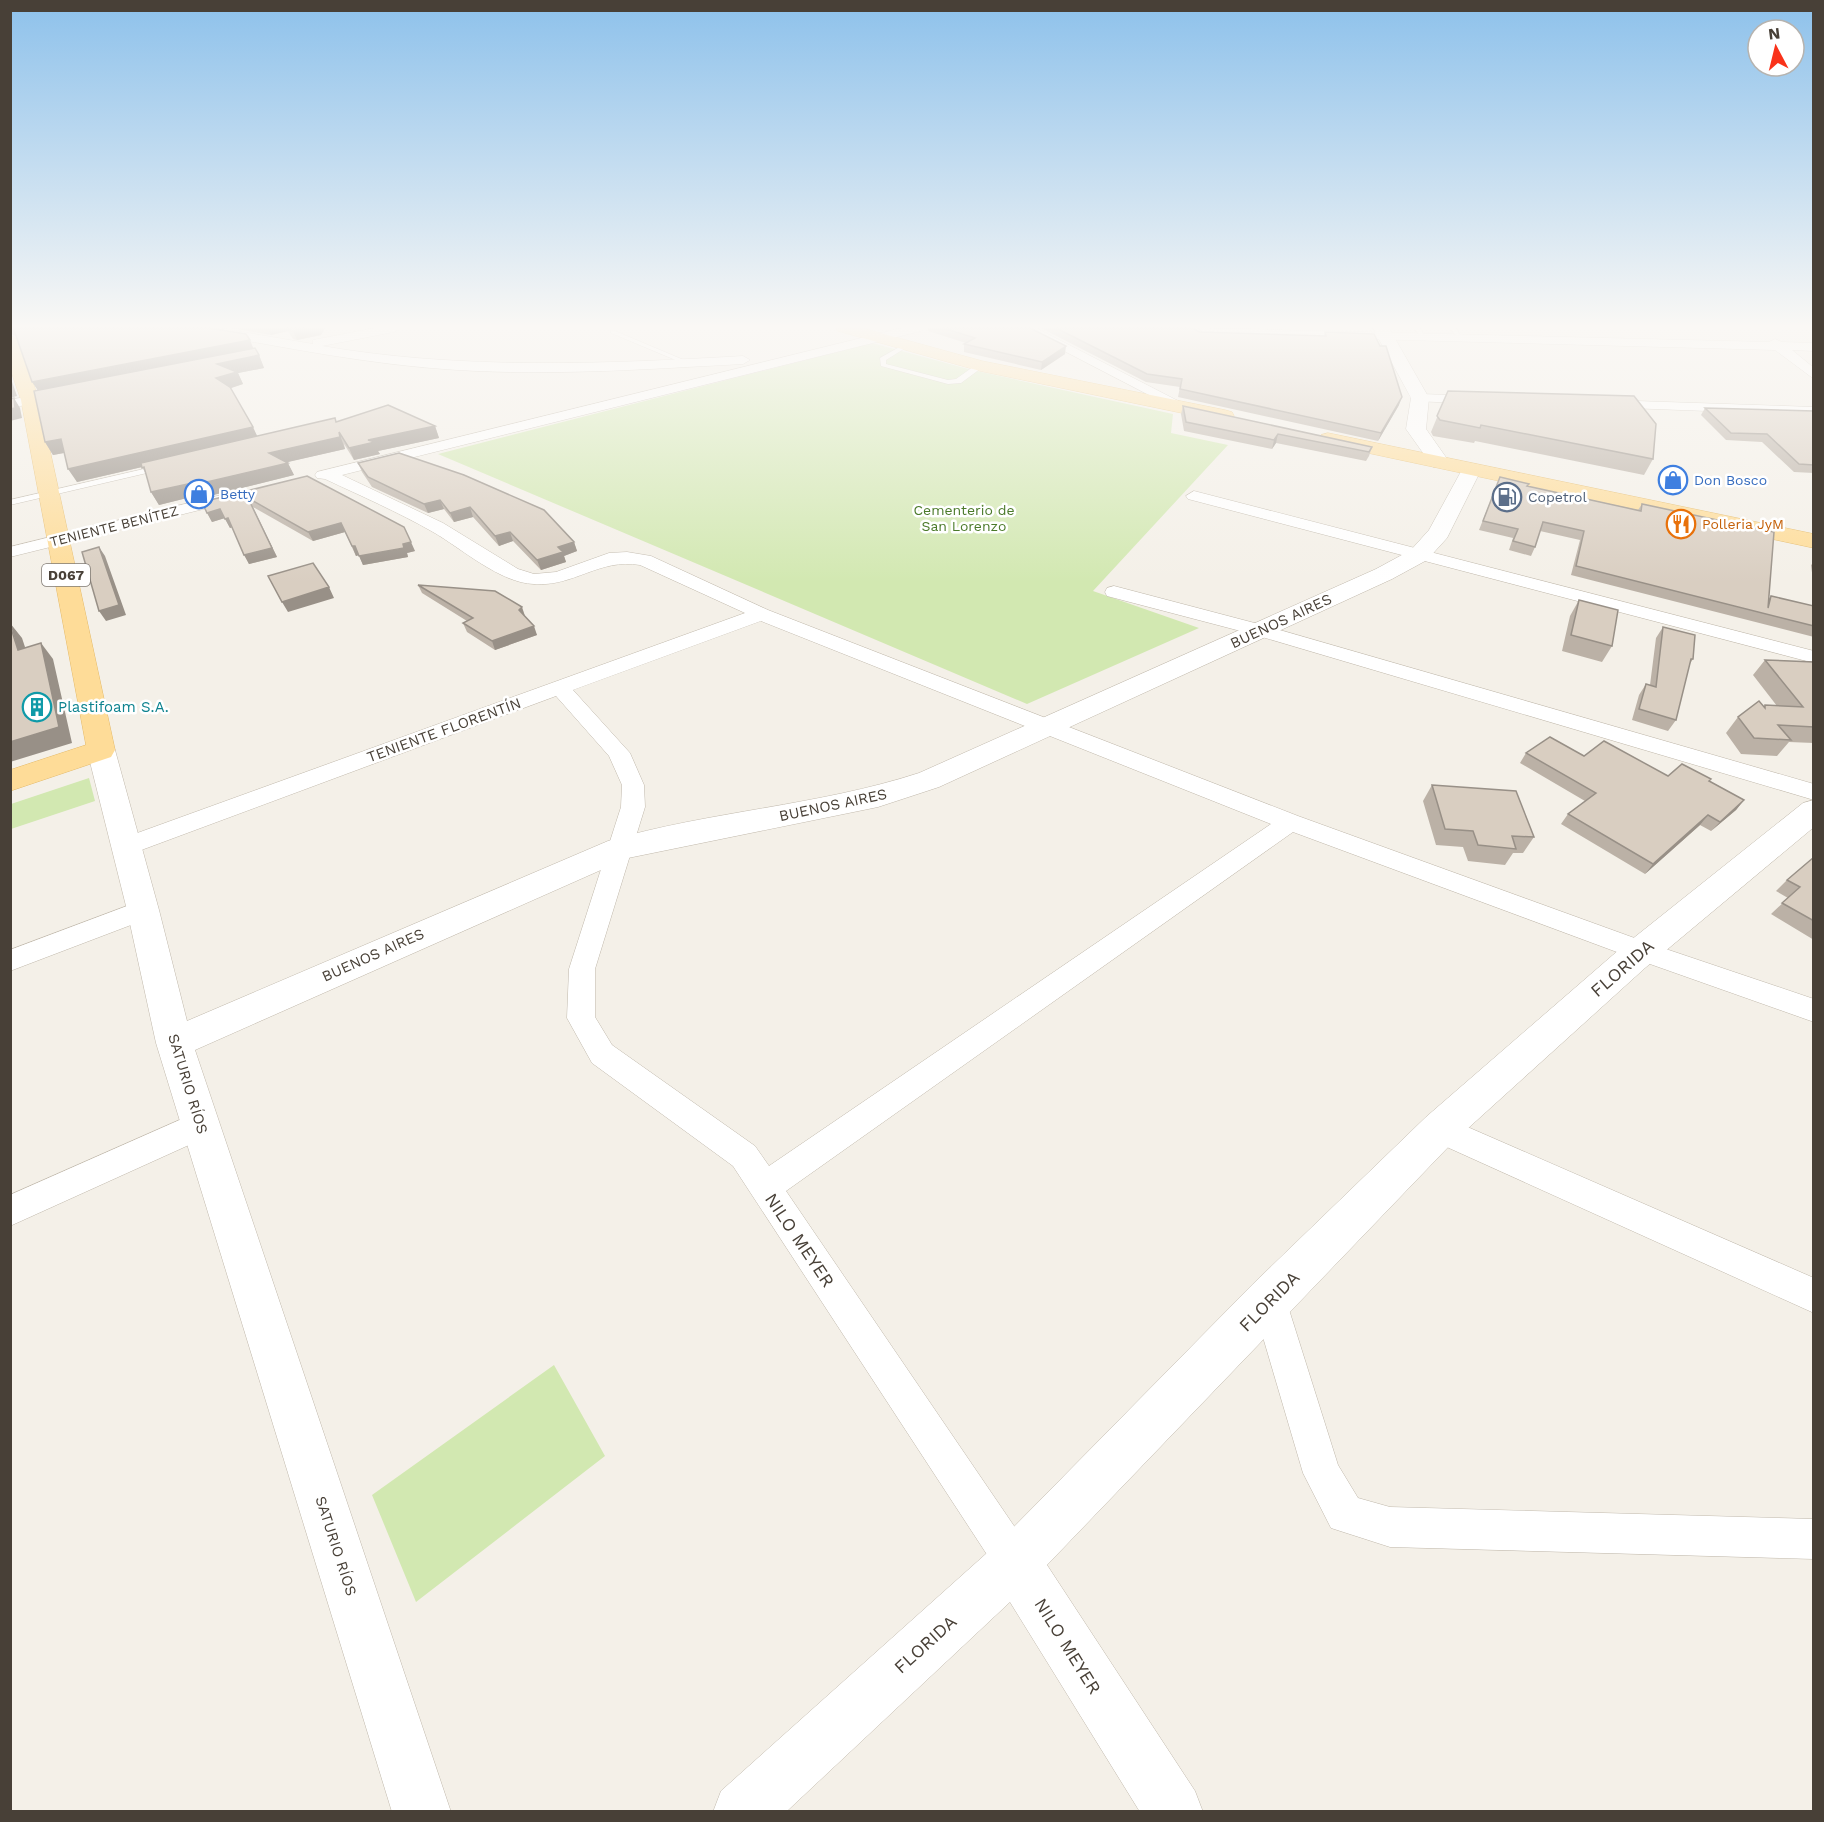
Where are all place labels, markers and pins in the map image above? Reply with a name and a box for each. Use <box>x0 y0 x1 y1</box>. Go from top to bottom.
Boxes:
shop icon: Don Bosco <box>1657 464 1689 496</box>
place label: Don Bosco <box>1694 472 1767 488</box>
shop icon: Betty <box>183 478 215 510</box>
fuel station icon: Copetrol <box>1491 481 1523 513</box>
place label: Betty <box>220 486 256 502</box>
place label: Copetrol <box>1528 489 1587 505</box>
restaurant icon: Polleria JyM <box>1665 508 1697 540</box>
place label: Polleria JyM <box>1702 516 1784 532</box>
building icon: Plastifoam S.A. <box>21 691 53 723</box>
place label: Plastifoam S.A. <box>58 698 169 716</box>

